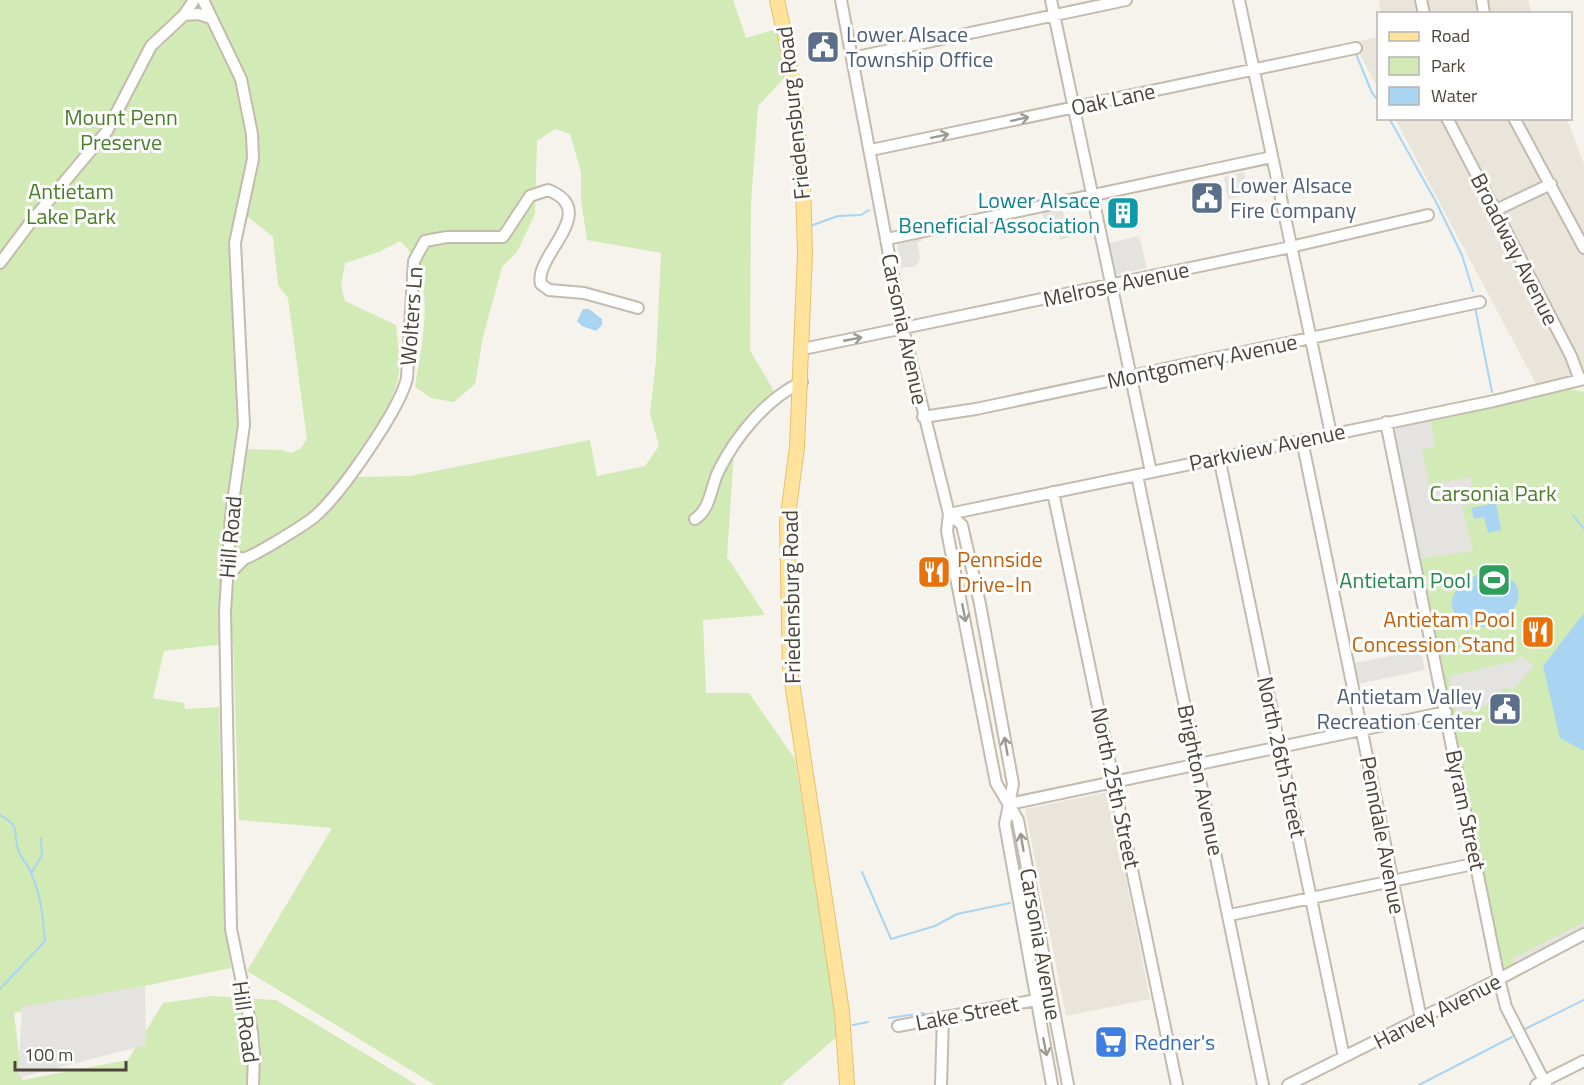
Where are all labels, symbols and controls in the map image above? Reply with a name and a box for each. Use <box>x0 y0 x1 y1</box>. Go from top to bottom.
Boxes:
legend <box>1377 12 1572 120</box>
place label: Lower Alsace Township Office <box>846 17 993 76</box>
text: Road <box>1431 22 1470 49</box>
street label: Friedensburg Road <box>767 25 819 201</box>
public building icon: Lower Alsace Township Office <box>805 29 841 65</box>
text: Park <box>1431 52 1466 79</box>
street label: Oak Lane <box>1068 73 1158 125</box>
text: Water <box>1431 82 1477 109</box>
park label: Mount Penn Preserve <box>64 100 178 159</box>
one-way arrow <box>1010 113 1029 124</box>
one-way arrow <box>930 130 949 141</box>
street label: Broadway Avenue <box>1462 167 1568 331</box>
place label: Lower Alsace Fire Company <box>1230 168 1357 227</box>
park label: Antietam Lake Park <box>26 174 116 233</box>
public building icon: Lower Alsace Fire Company <box>1189 180 1225 216</box>
place label: Lower Alsace Beneficial Association <box>898 183 1100 242</box>
building icon: Lower Alsace Beneficial Association <box>1105 195 1141 231</box>
street label: Carsonia Avenue <box>872 250 938 408</box>
street label: Melrose Avenue <box>1040 252 1192 316</box>
street label: Wolters Ln <box>391 265 431 367</box>
street label: Montgomery Avenue <box>1104 324 1300 398</box>
one-way arrow <box>843 333 862 344</box>
street label: Parkview Avenue <box>1186 414 1348 480</box>
park label: Carsonia Park <box>1429 476 1557 510</box>
street label: Hill Road <box>209 495 251 579</box>
street label: Friedensburg Road <box>772 510 810 684</box>
place label: Pennside Drive-In <box>957 542 1043 601</box>
restaurant icon: Pennside Drive-In <box>916 554 952 590</box>
sports icon: Antietam Pool <box>1476 562 1512 598</box>
place label: Antietam Pool <box>1339 563 1471 597</box>
place label: Antietam Pool Concession Stand <box>1352 602 1515 661</box>
one-way arrow <box>959 603 970 622</box>
restaurant icon: Antietam Pool Concession Stand <box>1520 614 1556 650</box>
street label: North 26th Street <box>1248 673 1316 841</box>
place label: Antietam Valley Recreation Center <box>1317 679 1482 738</box>
public building icon: Antietam Valley Recreation Center <box>1487 691 1523 727</box>
street label: Brighton Avenue <box>1168 701 1234 859</box>
street label: North 25th Street <box>1082 704 1150 872</box>
one-way arrow <box>1000 737 1011 757</box>
street label: Byram Street <box>1437 746 1495 874</box>
street label: Penndale Avenue <box>1351 753 1415 917</box>
one-way arrow <box>1016 832 1027 852</box>
street label: Carsonia Avenue <box>1011 865 1071 1023</box>
street label: Harvey Avenue <box>1367 964 1507 1058</box>
street label: Hill Road <box>223 979 269 1065</box>
street label: Lake Street <box>912 986 1022 1040</box>
supermarket icon: Redner's <box>1093 1024 1129 1060</box>
place label: Redner's <box>1134 1025 1215 1059</box>
scale bar <box>15 1034 126 1072</box>
one-way arrow <box>1040 1037 1051 1057</box>
text: 100 m <box>24 1041 73 1068</box>

